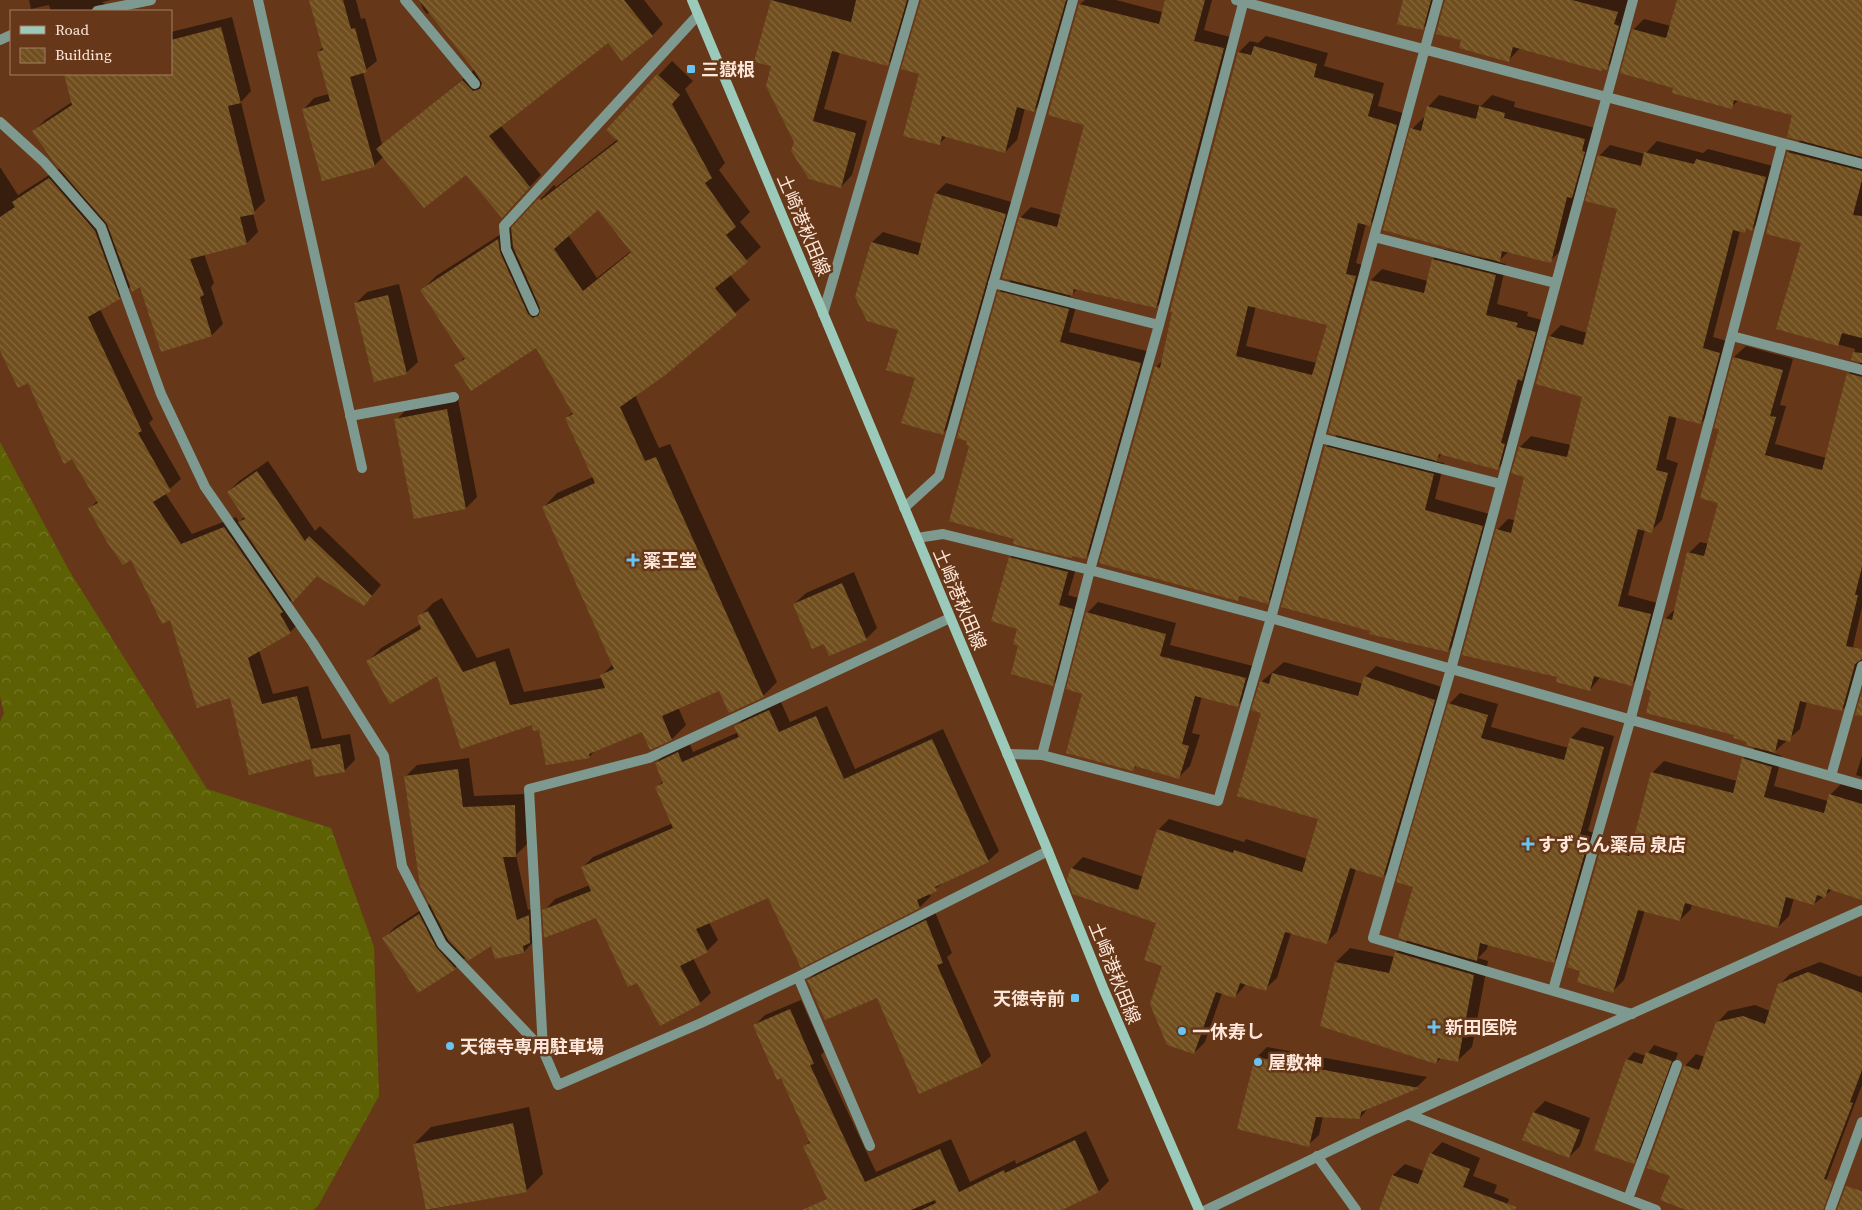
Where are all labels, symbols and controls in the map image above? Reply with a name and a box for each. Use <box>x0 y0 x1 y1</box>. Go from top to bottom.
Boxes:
legend <box>10 10 172 75</box>
text: Road <box>55 19 89 40</box>
text: Building <box>55 44 112 65</box>
place label: 三嶽根 <box>701 57 755 82</box>
marker: 三嶽根 <box>685 63 697 75</box>
street label: 土崎港秋田線 <box>771 170 837 280</box>
street label: 土崎港秋田線 <box>927 544 993 654</box>
place label: 薬王堂 <box>643 548 697 573</box>
marker: 薬王堂 <box>627 554 639 566</box>
place label: すずらん薬局 泉店 <box>1538 832 1686 857</box>
marker: すずらん薬局 泉店 <box>1522 838 1534 850</box>
street label: 土崎港秋田線 <box>1083 918 1147 1028</box>
place label: 天徳寺前 <box>993 986 1065 1011</box>
marker: 天徳寺前 <box>1069 992 1081 1004</box>
place label: 新田医院 <box>1445 1015 1517 1040</box>
place label: 一休寿し <box>1192 1019 1264 1044</box>
marker: 新田医院 <box>1427 1020 1441 1034</box>
marker: 一休寿し <box>1176 1025 1188 1037</box>
place label: 天徳寺専用駐車場 <box>460 1034 604 1059</box>
marker: 天徳寺専用駐車場 <box>444 1040 456 1052</box>
place label: 屋敷神 <box>1268 1050 1322 1075</box>
marker: 屋敷神 <box>1252 1056 1264 1068</box>

